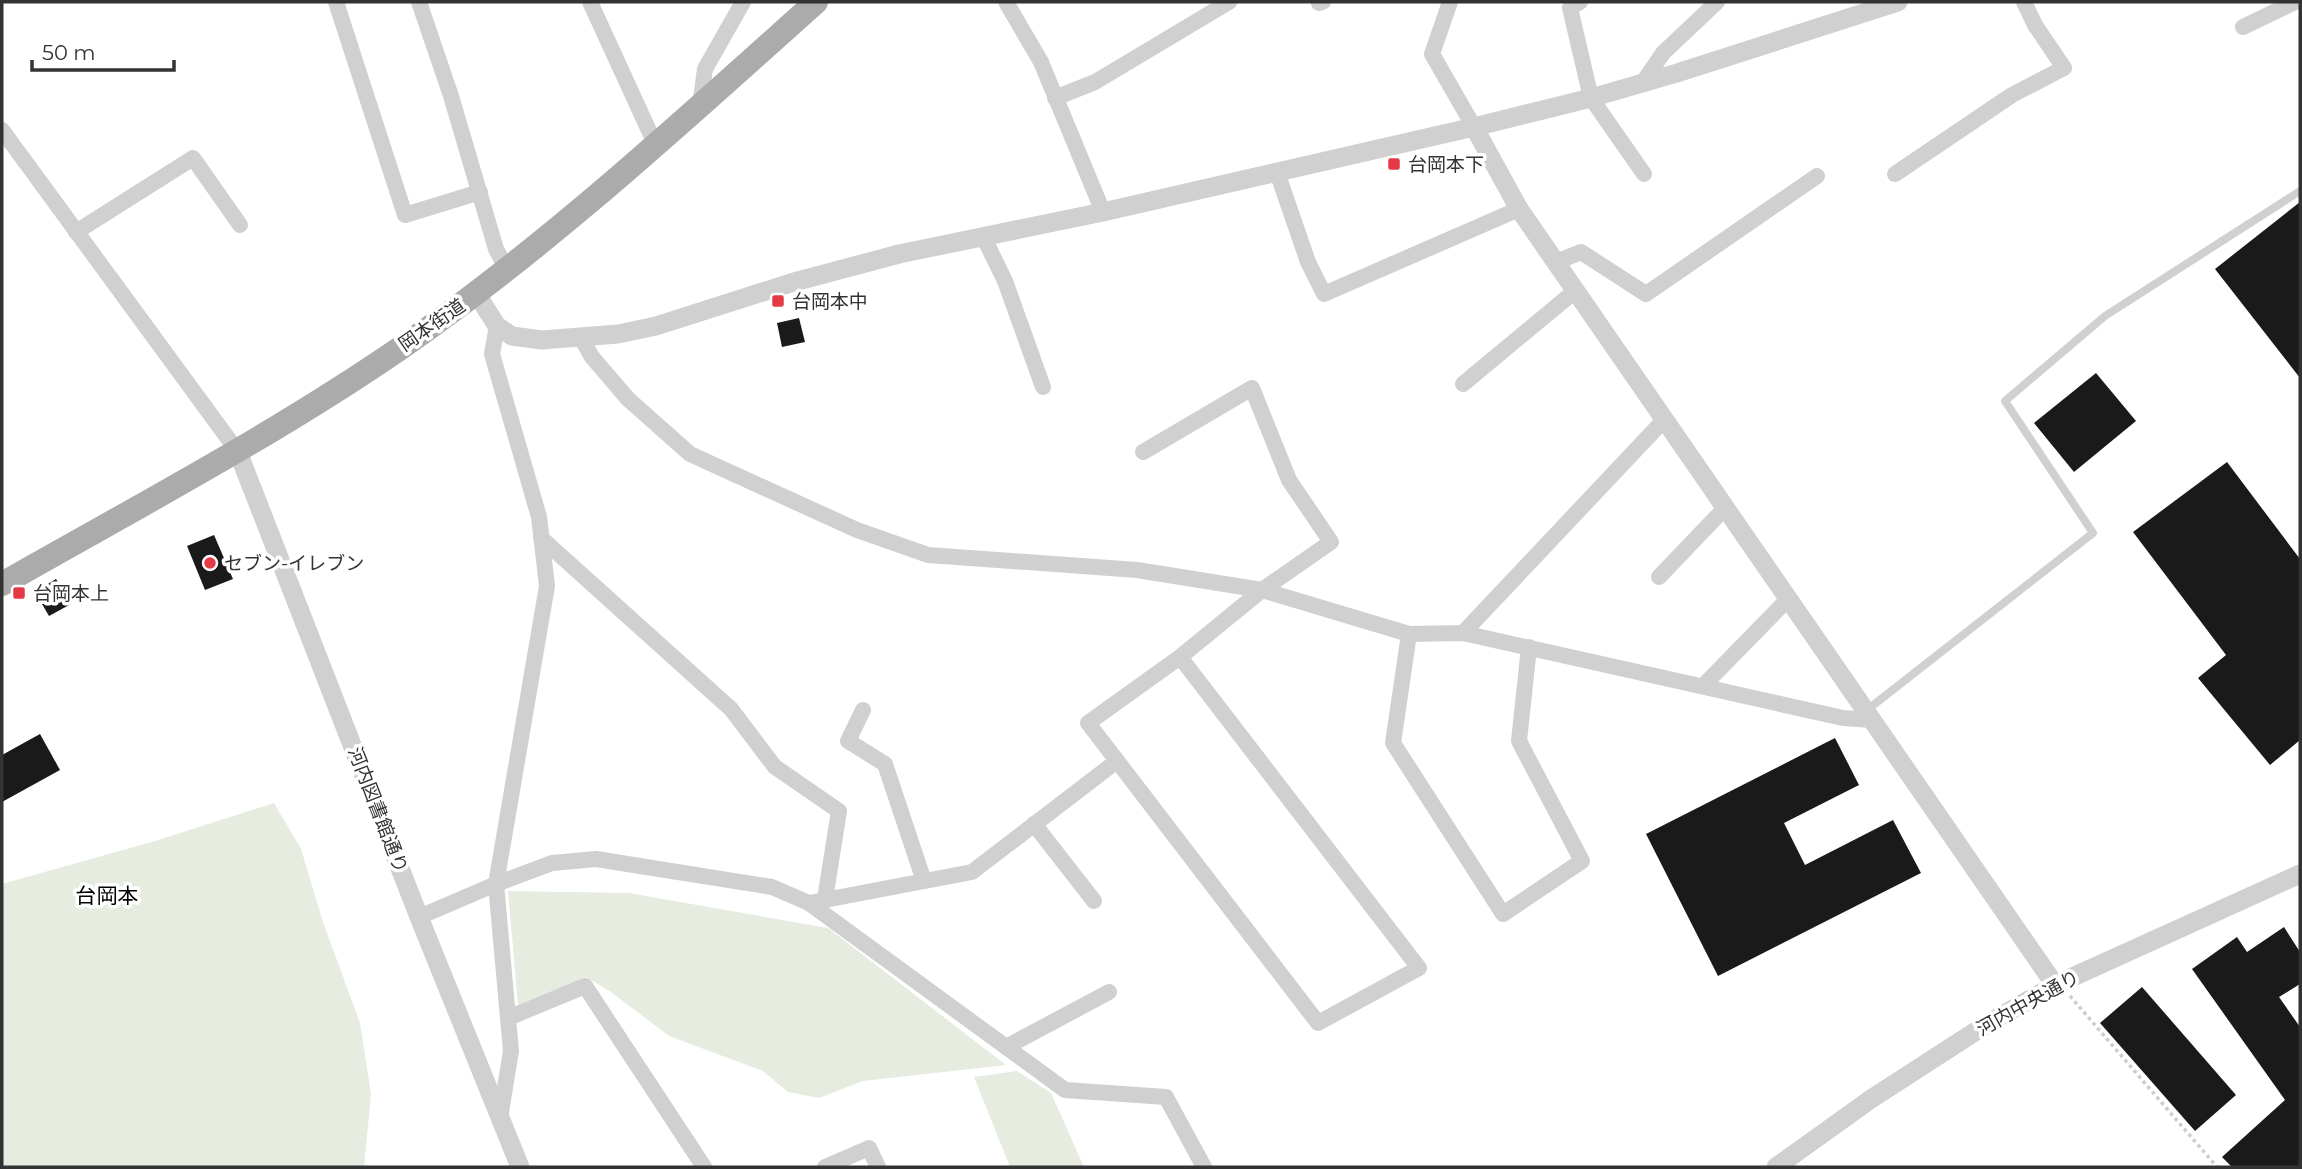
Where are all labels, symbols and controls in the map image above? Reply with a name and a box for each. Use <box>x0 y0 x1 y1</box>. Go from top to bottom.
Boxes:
scale bar <box>32 28 173 72</box>
text: 50 m <box>42 40 96 65</box>
place label: 台岡本下 <box>1408 153 1484 176</box>
marker: 台岡本下 <box>1386 156 1402 172</box>
place label: 台岡本中 <box>792 290 868 313</box>
marker: 台岡本中 <box>770 293 786 309</box>
street label: 岡本街道 <box>394 294 470 356</box>
place label: セブン-イレブン <box>224 552 364 575</box>
marker: セブン-イレブン <box>202 555 218 571</box>
place label: 台岡本上 <box>33 582 109 605</box>
marker: 台岡本上 <box>11 585 27 601</box>
street label: 河内図書館通り <box>343 744 413 876</box>
district label: 台岡本 <box>76 883 139 908</box>
street label: 河内中央通り <box>1973 965 2083 1041</box>

